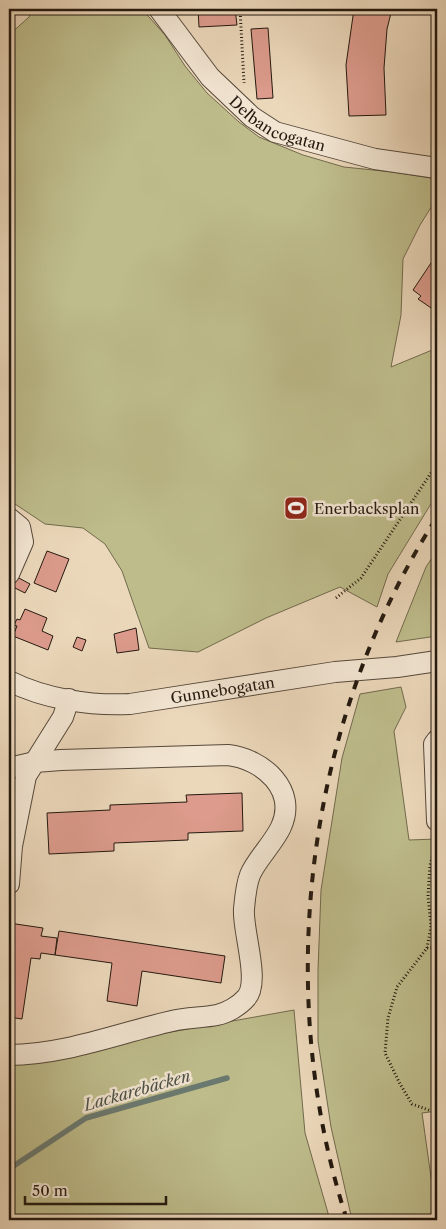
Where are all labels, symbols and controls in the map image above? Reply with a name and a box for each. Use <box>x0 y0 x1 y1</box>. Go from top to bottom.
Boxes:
street label: Delbancogatan <box>226 91 328 155</box>
sports icon: Enerbacksplan <box>283 495 309 521</box>
place label: Enerbacksplan <box>314 499 420 518</box>
street label: Gunnebogatan <box>169 672 276 707</box>
water label: Lackarebäcken <box>79 1065 193 1115</box>
scale bar <box>25 1174 166 1206</box>
text: 50 m <box>32 1181 68 1200</box>

